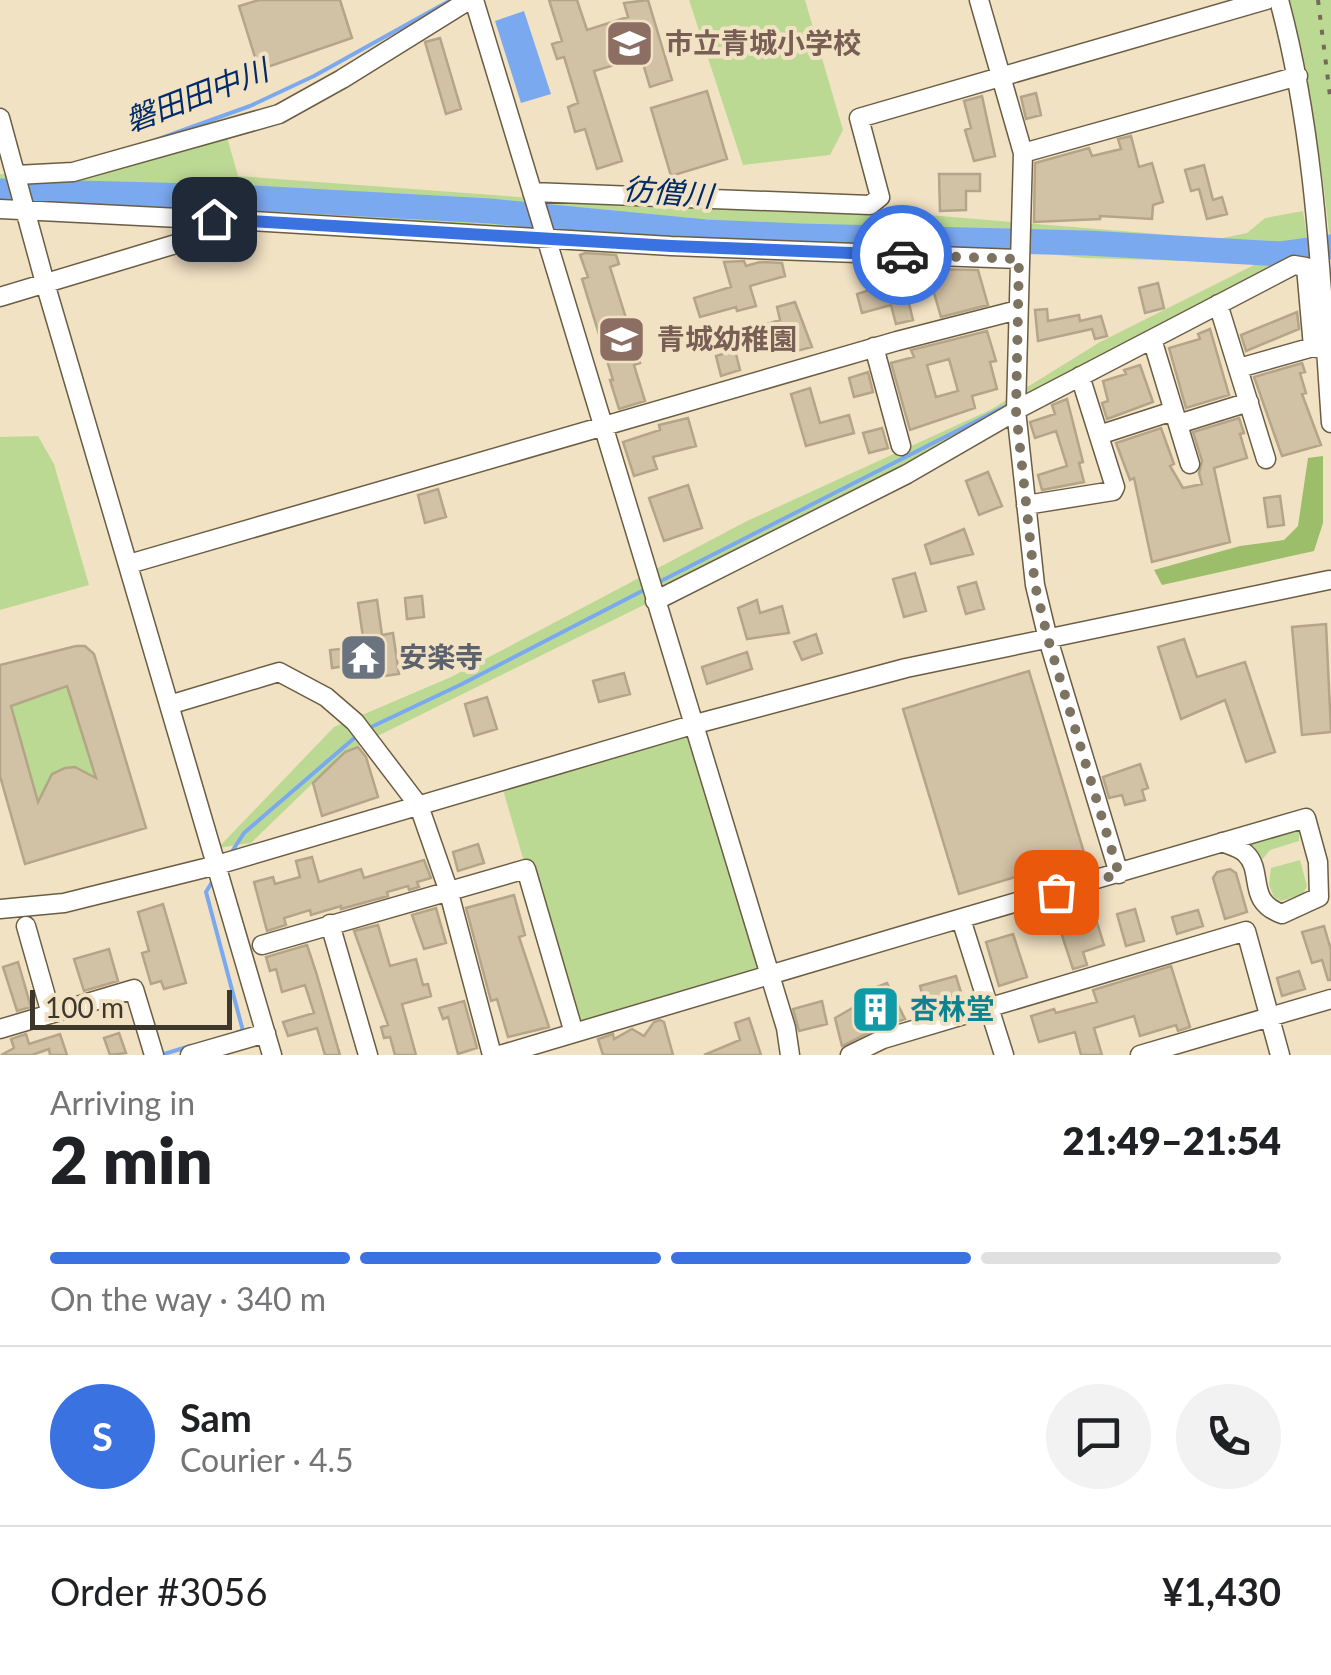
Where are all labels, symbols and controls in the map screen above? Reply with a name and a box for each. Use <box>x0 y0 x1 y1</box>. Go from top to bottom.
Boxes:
school or university icon: 市立青城小学校 <box>604 17 656 69</box>
place label: 市立青城小学校 <box>665 25 861 59</box>
water label: 磐田田中川 <box>120 49 276 138</box>
water label: 彷僧川 <box>622 169 718 213</box>
pin <box>172 177 257 262</box>
icon: home <box>187 192 242 247</box>
courier <box>852 205 952 305</box>
icon: car <box>875 228 930 283</box>
school or university icon: 青城幼稚園 <box>596 313 648 365</box>
place label: 青城幼稚園 <box>657 321 797 355</box>
temple icon: 安楽寺 <box>338 631 390 683</box>
place label: 安楽寺 <box>399 639 483 673</box>
pin <box>1014 850 1099 935</box>
icon: bag <box>1029 865 1084 920</box>
building icon: 杏林堂 <box>849 983 901 1035</box>
scale bar <box>30 985 232 1030</box>
text: 100 m <box>45 990 124 1024</box>
place label: 杏林堂 <box>910 991 994 1025</box>
text: Arriving in <box>50 1083 195 1122</box>
text: 21:49–21:54 <box>1062 1117 1281 1163</box>
text: 2 min <box>50 1120 212 1198</box>
text: On the way · 340 m <box>50 1279 326 1318</box>
button: chat <box>1046 1384 1151 1489</box>
button: phone <box>1176 1384 1281 1489</box>
text: Sam <box>180 1394 252 1440</box>
text: S <box>92 1413 113 1459</box>
text: Courier · 4.5 <box>180 1440 354 1479</box>
text: Order #3056 <box>50 1568 267 1614</box>
text: ¥1,430 <box>1162 1568 1281 1614</box>

